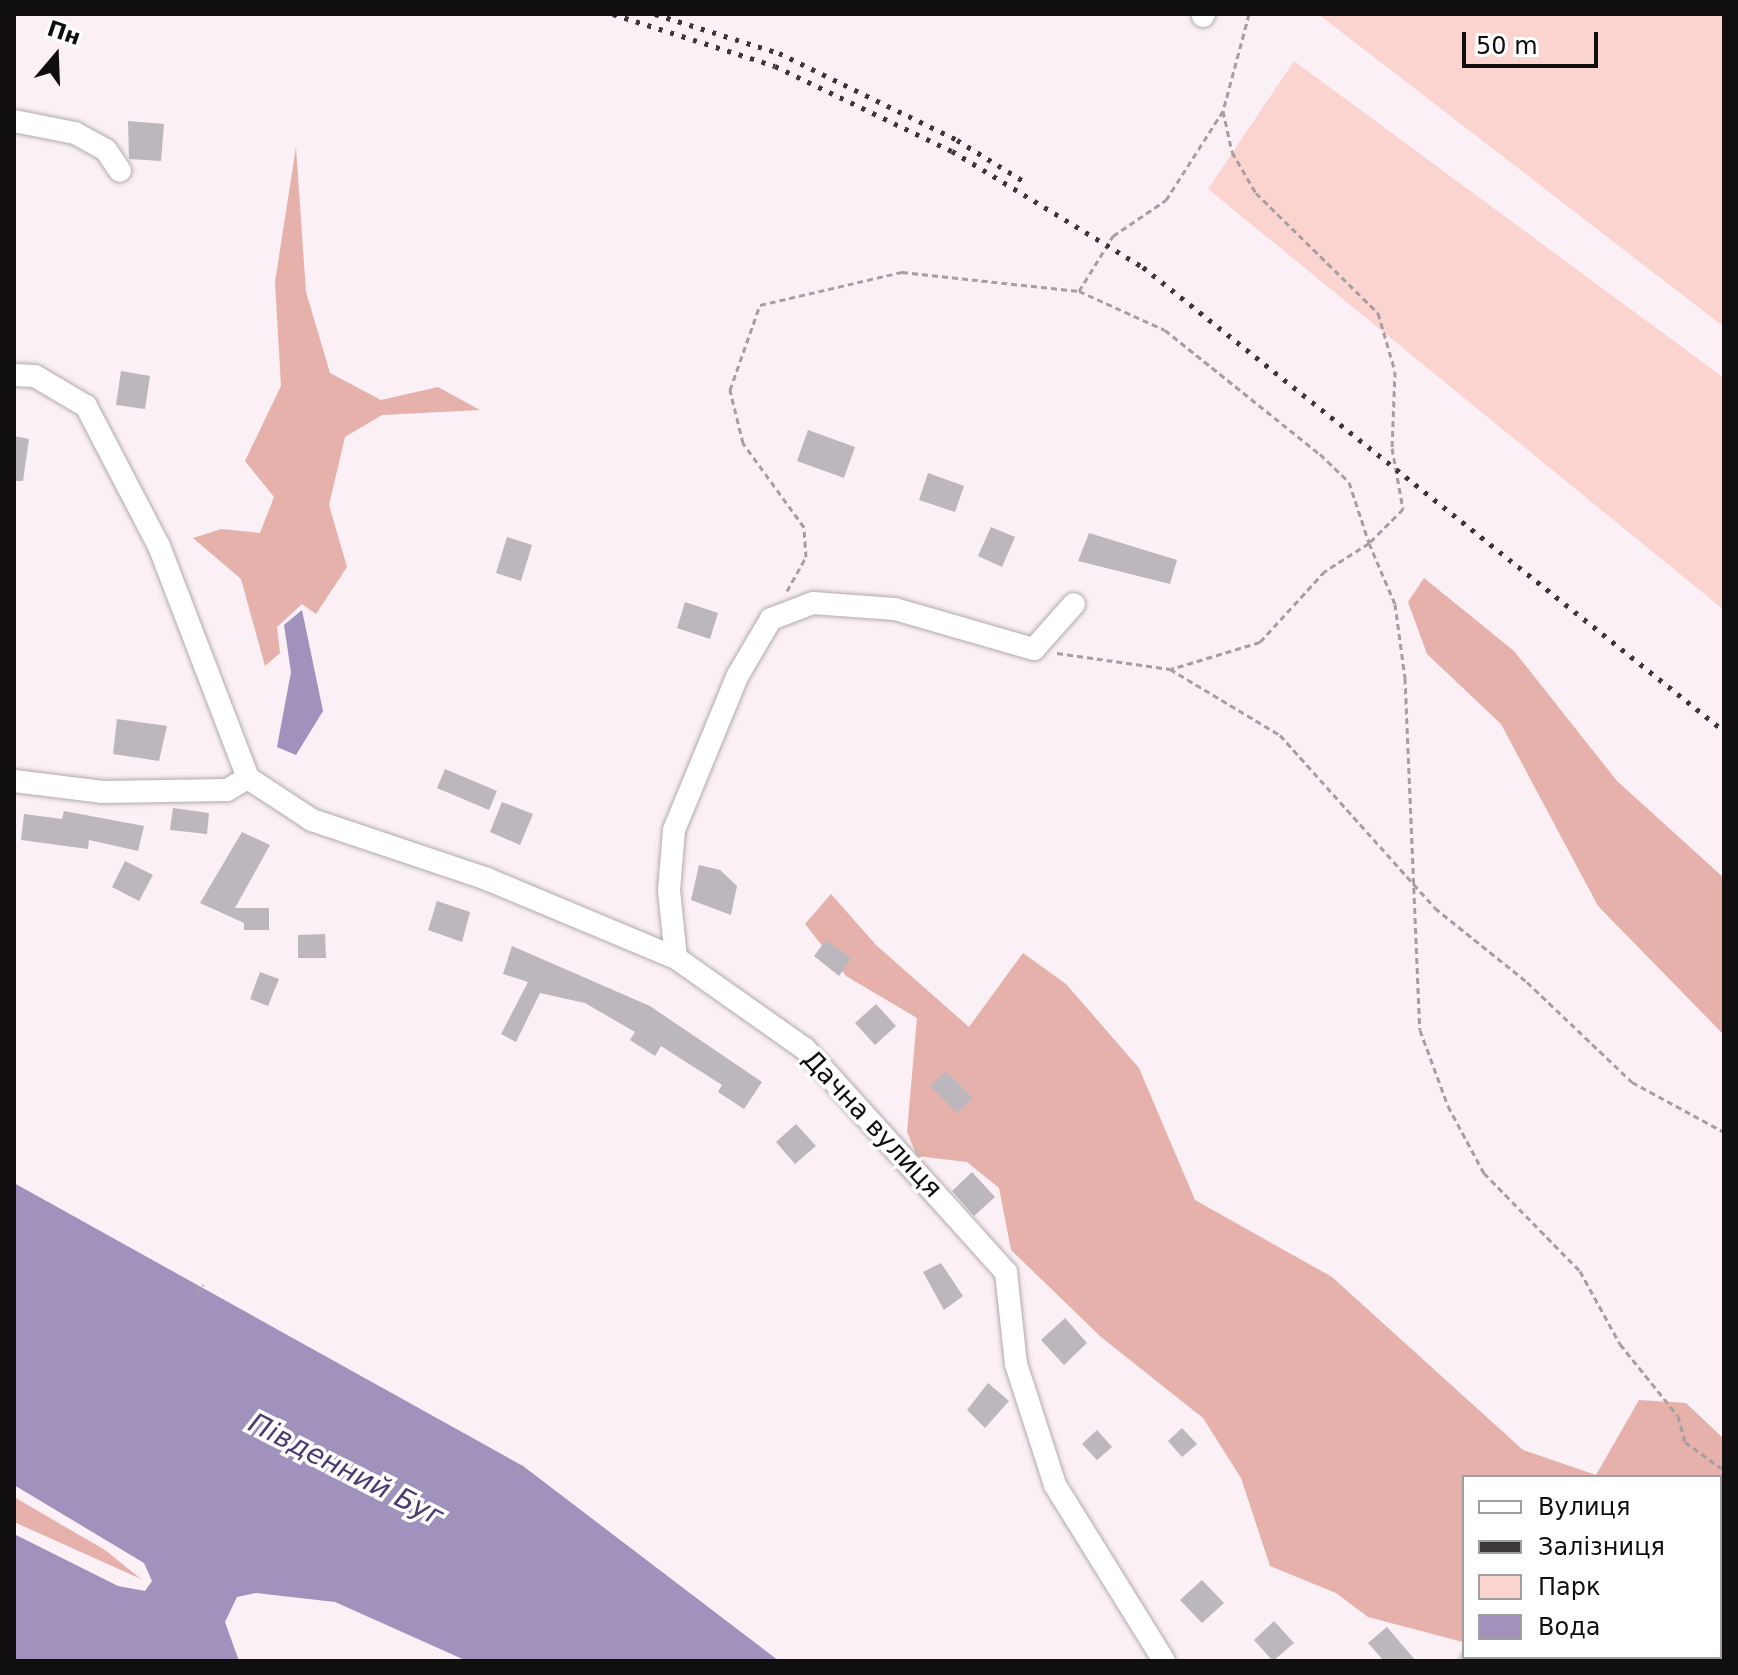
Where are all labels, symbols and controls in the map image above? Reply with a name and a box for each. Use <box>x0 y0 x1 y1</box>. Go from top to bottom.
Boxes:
north arrow <box>16 16 96 96</box>
text: Пн <box>44 16 84 50</box>
scale bar <box>1466 16 1602 66</box>
text: 50 m <box>1476 32 1538 60</box>
street label: Дачна вулиця <box>796 1044 948 1204</box>
water label: Південний Буг <box>243 1406 449 1534</box>
legend <box>1462 1475 1722 1659</box>
text: Вулиця <box>1538 1493 1630 1521</box>
text: Залізниця <box>1538 1533 1665 1561</box>
text: Парк <box>1538 1573 1600 1601</box>
text: Вода <box>1538 1613 1600 1641</box>

